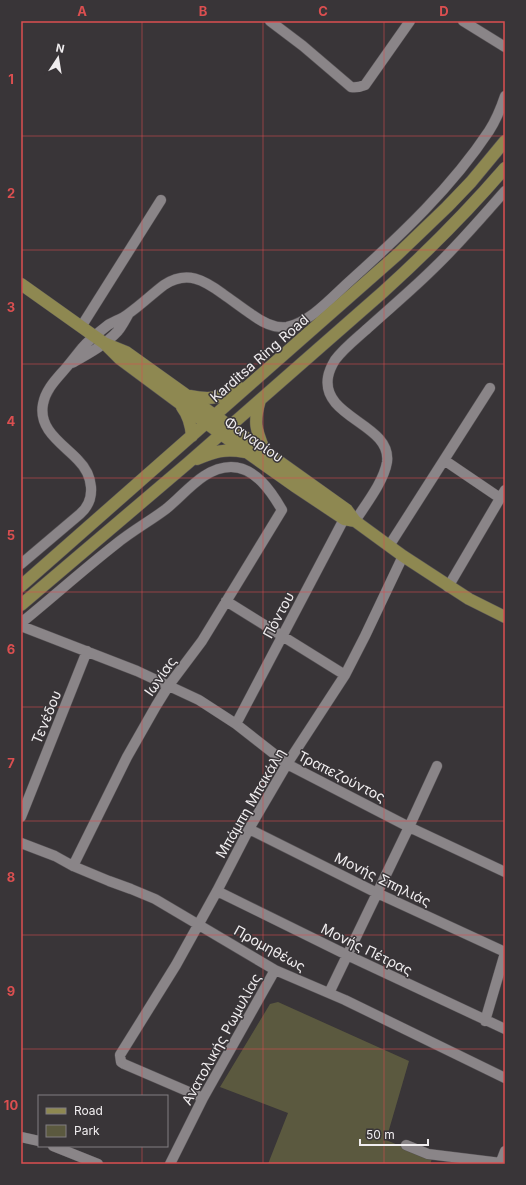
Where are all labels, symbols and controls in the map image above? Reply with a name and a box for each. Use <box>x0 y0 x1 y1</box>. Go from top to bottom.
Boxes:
text: A <box>77 3 87 19</box>
text: B <box>199 3 208 19</box>
text: C <box>318 3 328 19</box>
text: D <box>439 3 449 19</box>
north arrow <box>38 38 78 78</box>
text: N <box>55 40 66 56</box>
text: 1 <box>8 71 14 87</box>
text: 2 <box>7 185 15 201</box>
text: 3 <box>7 299 15 315</box>
street label: Karditsa Ring Road <box>206 311 312 405</box>
text: 4 <box>7 413 16 429</box>
street label: Φαναρίου <box>221 413 287 465</box>
text: 5 <box>7 527 15 543</box>
street label: Πόντου <box>259 589 297 641</box>
text: 6 <box>7 641 15 657</box>
street label: Ιωνίας <box>140 653 180 699</box>
street label: Τενέδου <box>28 688 64 746</box>
street label: Μπάμπη Μπακάλη <box>212 745 288 861</box>
street label: Τραπεζούντος <box>295 747 389 805</box>
text: 7 <box>7 755 15 771</box>
street label: Μονής Σπηλιάς <box>332 848 434 910</box>
text: 8 <box>7 869 15 885</box>
street label: Μονής Πέτρας <box>318 920 416 978</box>
street label: Προμηθέως <box>231 921 309 975</box>
street label: Ανατολικής Ρωμυλίας <box>178 970 264 1108</box>
text: 9 <box>7 983 15 999</box>
legend <box>38 1095 168 1147</box>
text: 10 <box>4 1097 18 1113</box>
text: Road <box>74 1103 103 1118</box>
scale bar <box>360 1121 428 1147</box>
text: Park <box>74 1123 100 1138</box>
text: 50 m <box>366 1127 395 1142</box>

